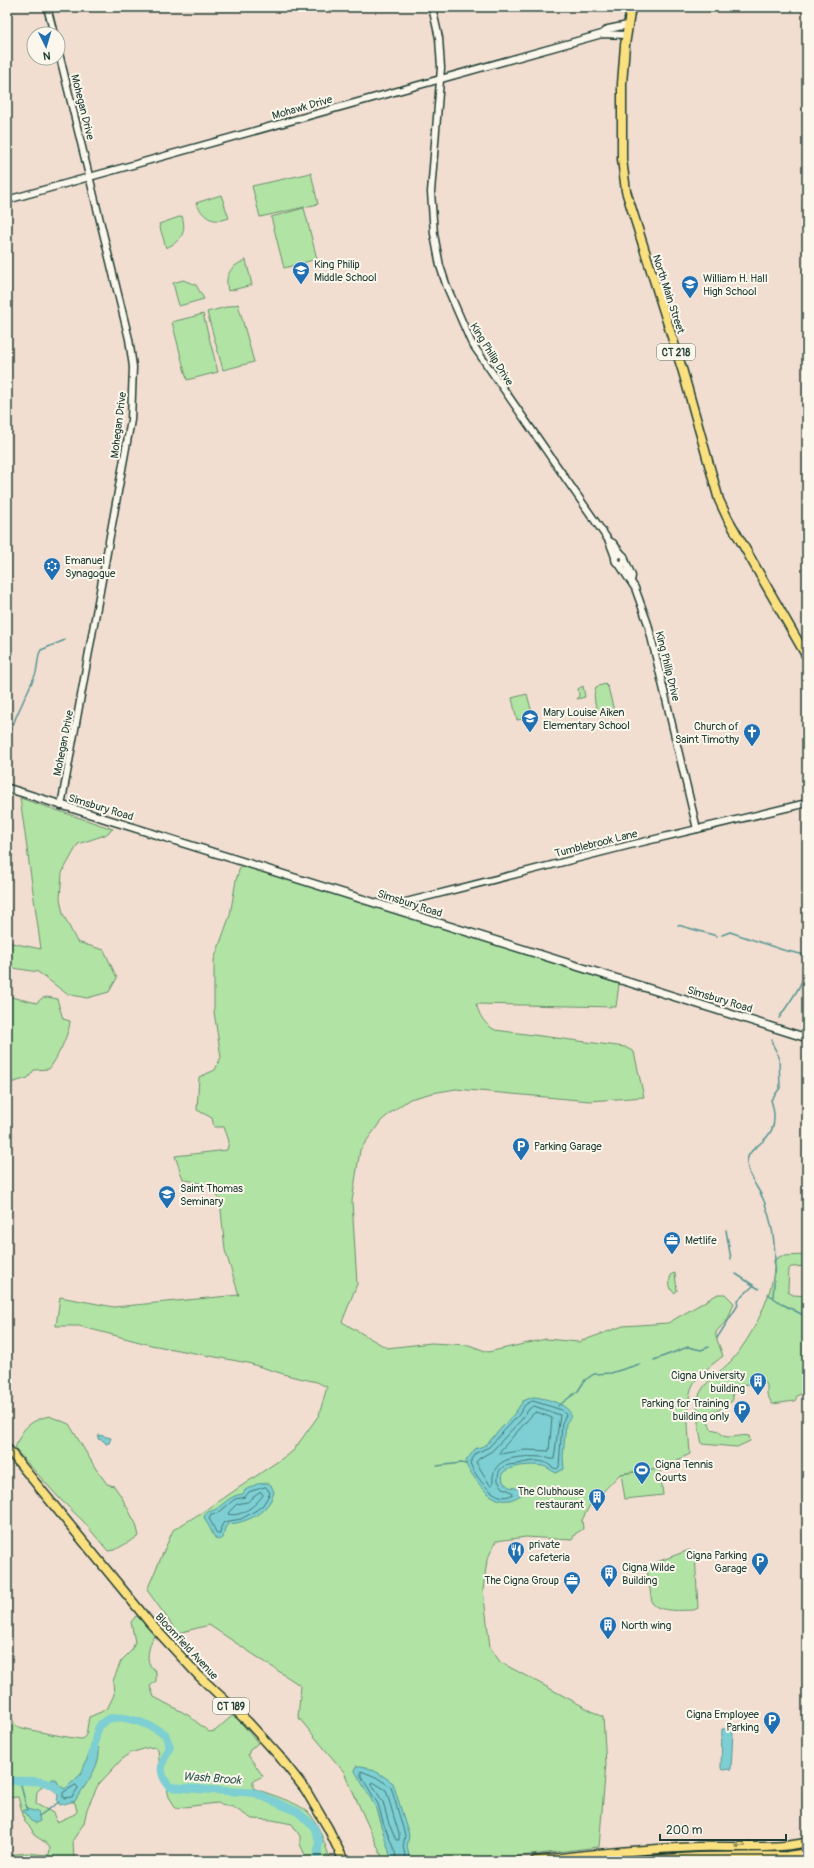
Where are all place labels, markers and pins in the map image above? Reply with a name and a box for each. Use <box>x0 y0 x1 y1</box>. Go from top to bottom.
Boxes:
place label: King Philip Middle School <box>314 258 377 284</box>
school or university icon: King Philip Middle School <box>291 260 311 285</box>
place label: William H. Hall High School <box>703 272 768 298</box>
school or university icon: William H. Hall High School <box>680 274 700 299</box>
place label: Emanuel Synagogue <box>65 554 116 580</box>
synagogue icon: Emanuel Synagogue <box>42 556 62 581</box>
place label: Mary Louise Aiken Elementary School <box>543 706 630 732</box>
school or university icon: Mary Louise Aiken Elementary School <box>520 708 540 733</box>
place label: Church of Saint Timothy <box>675 720 740 746</box>
church icon: Church of Saint Timothy <box>742 722 762 747</box>
parking icon: Parking Garage <box>511 1136 531 1161</box>
place label: Parking Garage <box>534 1140 602 1153</box>
place label: Saint Thomas Seminary <box>180 1182 243 1208</box>
school or university icon: Saint Thomas Seminary <box>157 1184 177 1209</box>
office icon: Metlife <box>662 1230 682 1255</box>
place label: Metlife <box>685 1234 717 1247</box>
place label: Cigna University building <box>671 1369 745 1395</box>
building icon: Cigna University building <box>748 1371 768 1396</box>
place label: Parking for Training building only <box>641 1397 729 1423</box>
parking icon: Parking for Training building only <box>732 1399 752 1424</box>
place label: Cigna Tennis Courts <box>655 1458 713 1484</box>
sports icon: Cigna Tennis Courts <box>632 1460 652 1485</box>
place label: The Clubhouse restaurant <box>518 1485 585 1511</box>
building icon: The Clubhouse restaurant <box>587 1487 607 1512</box>
place label: private cafeteria <box>529 1538 570 1564</box>
restaurant icon: private cafeteria <box>506 1540 526 1565</box>
place label: Cigna Parking Garage <box>686 1549 748 1575</box>
parking icon: Cigna Parking Garage <box>750 1551 770 1576</box>
place label: Cigna Wilde Building <box>622 1561 675 1587</box>
building icon: Cigna Wilde Building <box>599 1563 619 1588</box>
office icon: The Cigna Group <box>562 1570 582 1595</box>
place label: The Cigna Group <box>484 1574 559 1587</box>
building icon: North wing <box>598 1615 618 1640</box>
place label: North wing <box>621 1619 672 1632</box>
place label: Cigna Employee Parking <box>686 1708 760 1734</box>
parking icon: Cigna Employee Parking <box>762 1710 782 1735</box>

